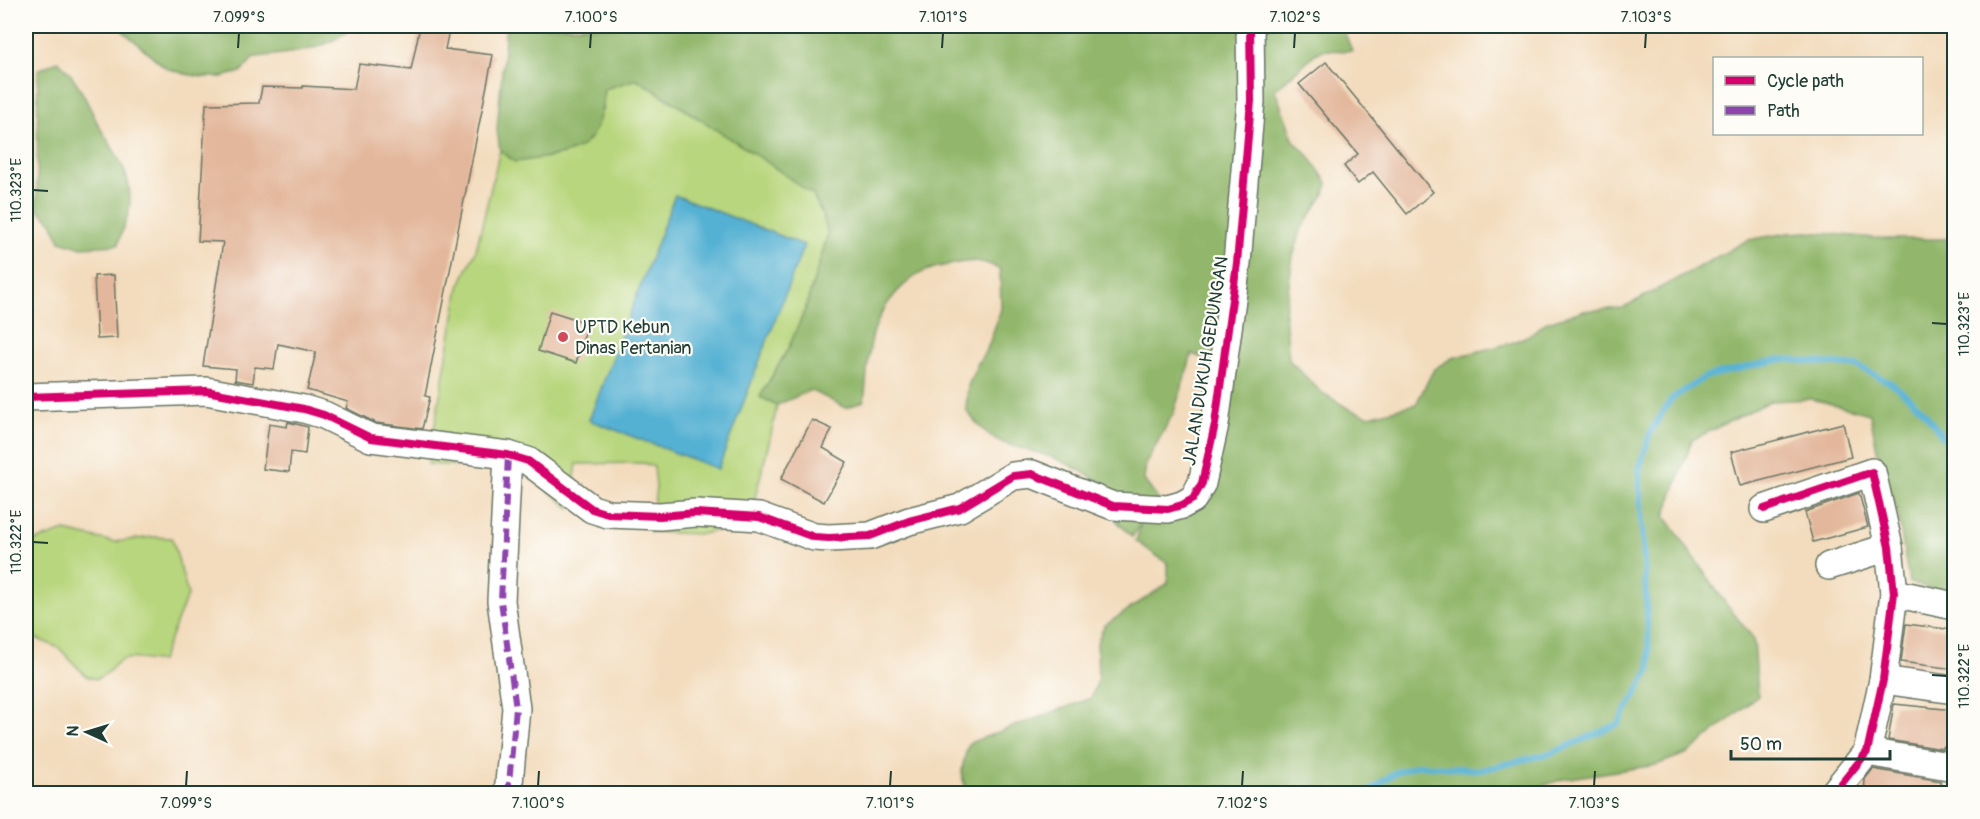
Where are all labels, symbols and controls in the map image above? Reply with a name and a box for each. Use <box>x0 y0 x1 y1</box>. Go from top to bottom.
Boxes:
text: 7.099°S <box>213 8 265 27</box>
text: 7.100°S <box>565 8 617 27</box>
text: 7.101°S <box>919 8 967 27</box>
text: 7.102°S <box>1269 8 1321 27</box>
text: 7.103°S <box>1620 8 1672 27</box>
legend <box>1713 57 1923 135</box>
text: Cycle path <box>1767 70 1844 93</box>
text: Path <box>1767 100 1800 123</box>
text: 110.323°E <box>7 158 26 222</box>
street label: JALAN DUKUH GEDUNGAN <box>1178 255 1234 467</box>
text: 110.323°E <box>1955 292 1974 356</box>
place label: UPTD Kebun Dinas Pertanian <box>575 316 692 360</box>
marker: UPTD Kebun Dinas Pertanian <box>556 330 570 344</box>
text: 110.322°E <box>7 509 26 574</box>
text: 110.322°E <box>1955 643 1974 708</box>
north arrow <box>57 702 117 762</box>
scale bar <box>1731 723 1890 761</box>
text: N <box>63 725 83 737</box>
text: 50 m <box>1740 733 1782 756</box>
text: 7.099°S <box>160 794 212 813</box>
text: 7.100°S <box>512 794 564 813</box>
text: 7.101°S <box>866 794 914 813</box>
text: 7.102°S <box>1216 794 1268 813</box>
text: 7.103°S <box>1568 794 1620 813</box>

